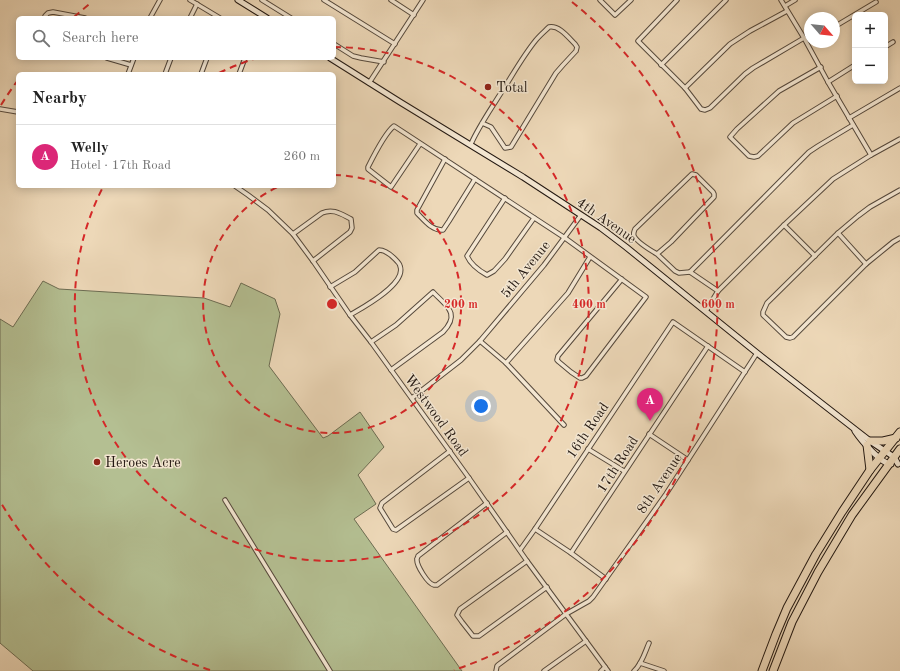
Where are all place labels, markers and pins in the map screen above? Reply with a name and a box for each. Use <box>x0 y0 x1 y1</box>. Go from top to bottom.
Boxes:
place label: Total <box>496 81 528 95</box>
marker: Total <box>483 82 493 92</box>
centre of rings <box>325 297 339 311</box>
pin: A <box>637 388 663 421</box>
place label: Heroes Acre <box>105 456 181 470</box>
marker: Heroes Acre <box>92 457 102 467</box>

